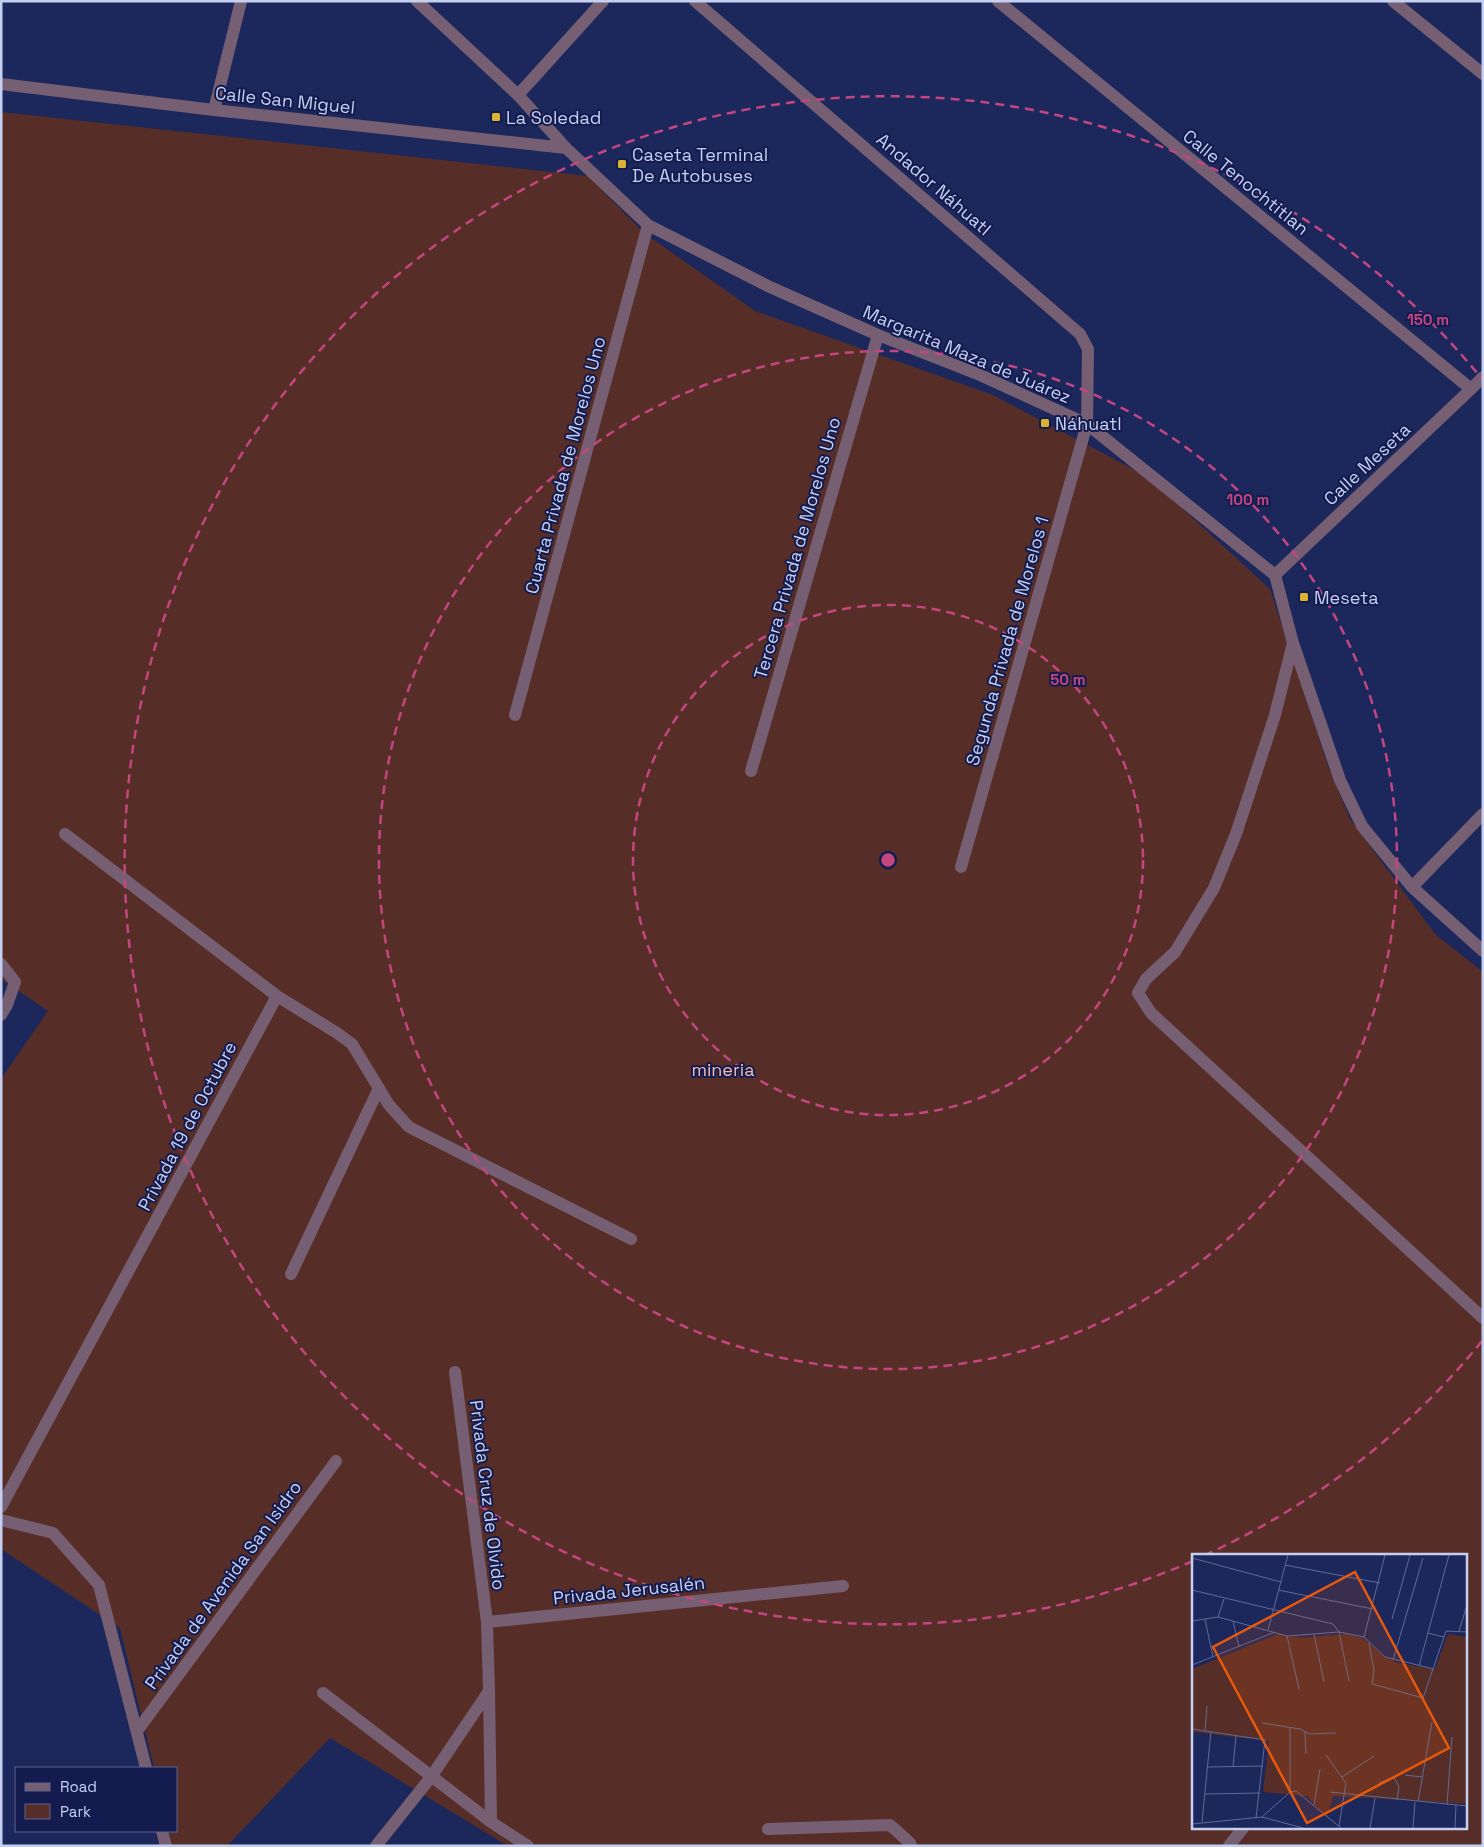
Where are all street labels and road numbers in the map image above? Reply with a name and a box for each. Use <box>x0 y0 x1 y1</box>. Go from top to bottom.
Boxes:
street label: Calle San Miguel <box>214 81 356 119</box>
street label: Calle Tenochtitlan <box>1178 124 1314 240</box>
street label: Andador Náhuatl <box>872 128 996 240</box>
street label: Margarita Maza de Juárez <box>860 300 1074 408</box>
street label: Cuarta Privada de Morelos Uno <box>520 334 610 596</box>
street label: Tercera Privada de Morelos Uno <box>749 414 845 682</box>
street label: Calle Meseta <box>1319 418 1415 510</box>
street label: Segunda Privada de Morelos 1 <box>960 514 1054 768</box>
street label: Privada 19 de Octubre <box>133 1037 241 1215</box>
street label: Privada Cruz de Olvido <box>465 1398 511 1592</box>
street label: Privada de Avenida San Isidro <box>140 1476 306 1694</box>
street label: Privada Jerusalén <box>552 1571 706 1609</box>

